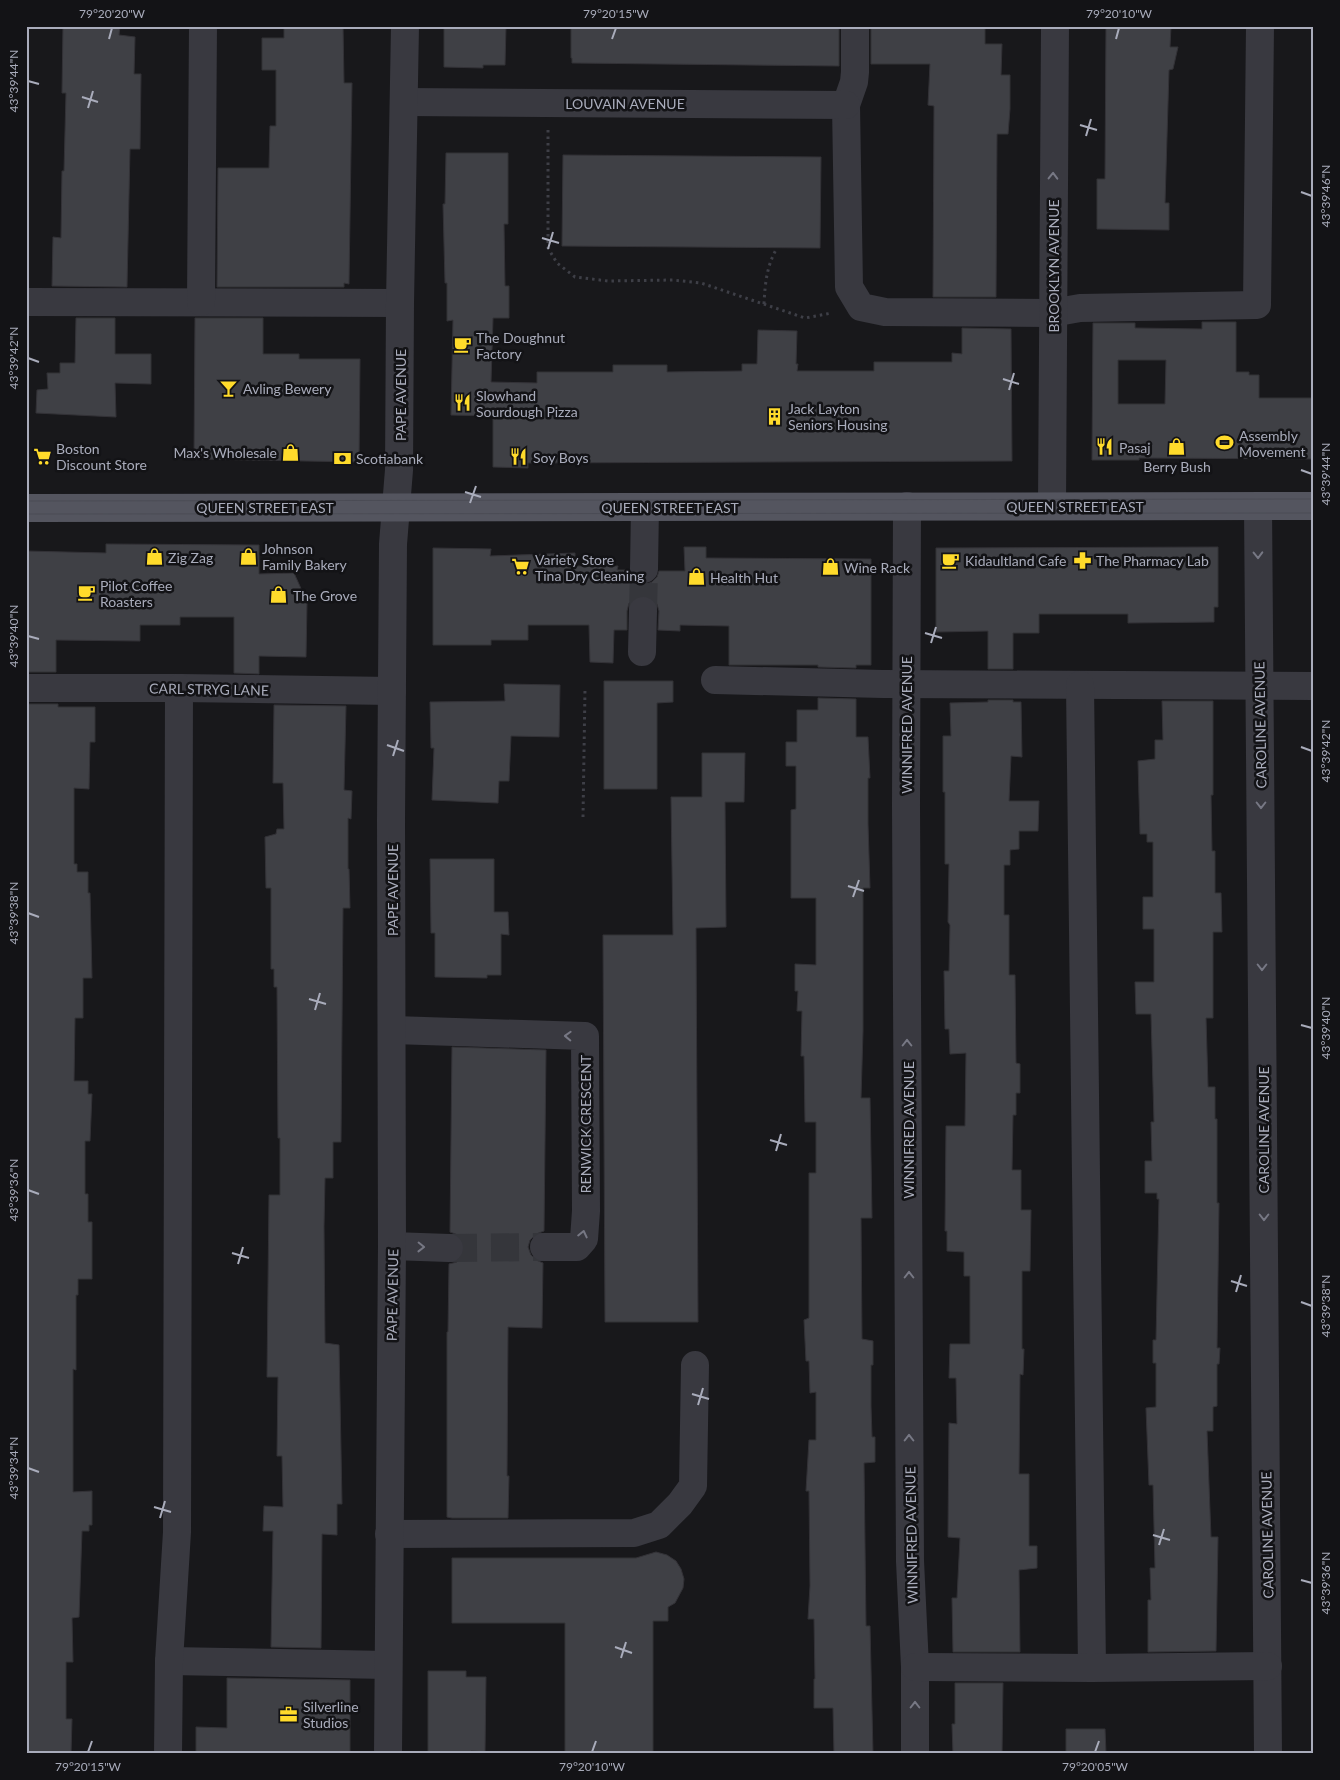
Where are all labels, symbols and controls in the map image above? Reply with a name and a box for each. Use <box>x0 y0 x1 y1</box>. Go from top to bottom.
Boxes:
text: 79°20'20"W <box>79 6 146 21</box>
text: 79°20'15"W <box>583 6 650 21</box>
text: 79°20'10"W <box>1086 6 1153 21</box>
text: 43°39'44"N <box>6 50 21 112</box>
street label: LOUVAIN AVENUE <box>565 95 685 112</box>
text: 43°39'46"N <box>1318 165 1333 227</box>
one-way arrow <box>1048 172 1058 180</box>
street label: BROOKLYN AVENUE <box>1045 199 1062 333</box>
text: 43°39'42"N <box>6 327 21 389</box>
place label: The Doughnut Factory <box>476 329 565 362</box>
cafe icon: The Doughnut Factory <box>452 335 472 355</box>
street label: PAPE AVENUE <box>392 349 409 441</box>
bar icon: Avling Bewery <box>219 378 239 398</box>
place label: Avling Bewery <box>243 380 332 397</box>
place label: Slowhand Sourdough Pizza <box>476 387 578 420</box>
restaurant icon: Slowhand Sourdough Pizza <box>452 393 472 413</box>
place label: Jack Layton Seniors Housing <box>788 400 887 433</box>
building icon: Jack Layton Seniors Housing <box>764 406 784 426</box>
place label: Assembly Movement <box>1239 427 1306 460</box>
sports icon: Assembly Movement <box>1215 433 1235 453</box>
shop icon: Berry Bush <box>1167 436 1187 456</box>
restaurant icon: Pasaj <box>1095 437 1115 457</box>
place label: Pasaj <box>1119 439 1151 456</box>
place label: Boston Discount Store <box>56 440 147 473</box>
shop icon: Max's Wholesale <box>281 442 301 462</box>
text: 43°39'44"N <box>1318 443 1333 505</box>
place label: Max's Wholesale <box>173 444 277 461</box>
supermarket icon: Boston Discount Store <box>32 446 52 466</box>
restaurant icon: Soy Boys <box>509 447 529 467</box>
bank icon: Scotiabank <box>332 448 352 468</box>
place label: Soy Boys <box>533 449 589 466</box>
place label: Scotiabank <box>356 450 424 467</box>
place label: Berry Bush <box>1143 458 1211 475</box>
street label: QUEEN STREET EAST <box>1006 498 1145 515</box>
street label: QUEEN STREET EAST <box>196 499 335 516</box>
street label: QUEEN STREET EAST <box>601 499 740 516</box>
place label: Johnson Family Bakery <box>262 540 348 573</box>
shop icon: Johnson Family Bakery <box>238 546 258 566</box>
shop icon: Zig Zag <box>144 547 164 567</box>
place label: Zig Zag <box>168 549 213 566</box>
cafe icon: Kidaultland Cafe <box>941 550 961 570</box>
pharmacy icon: The Pharmacy Lab <box>1072 550 1092 570</box>
place label: Variety Store Tina Dry Cleaning <box>535 551 644 584</box>
one-way arrow <box>1253 551 1263 559</box>
place label: Kidaultland Cafe <box>965 552 1066 569</box>
place label: The Pharmacy Lab <box>1096 552 1209 569</box>
supermarket icon: Variety Store Tina Dry Cleaning <box>511 557 531 577</box>
shop icon: Wine Rack <box>820 557 840 577</box>
place label: Wine Rack <box>844 559 911 576</box>
shop icon: Health Hut <box>686 567 706 587</box>
place label: Health Hut <box>710 569 778 586</box>
place label: Pilot Coffee Roasters <box>100 577 172 610</box>
cafe icon: Pilot Coffee Roasters <box>76 583 96 603</box>
shop icon: The Grove <box>269 585 289 605</box>
place label: The Grove <box>293 587 357 604</box>
text: 43°39'40"N <box>6 605 21 667</box>
street label: WINNIFRED AVENUE <box>898 656 915 794</box>
street label: CAROLINE AVENUE <box>1250 661 1270 789</box>
street label: CARL STRYG LANE <box>149 679 269 699</box>
text: 43°39'42"N <box>1318 720 1333 782</box>
one-way arrow <box>1255 801 1266 809</box>
street label: PAPE AVENUE <box>384 844 401 936</box>
text: 43°39'38"N <box>6 882 21 944</box>
one-way arrow <box>1257 964 1267 971</box>
text: 43°39'40"N <box>1318 997 1333 1059</box>
one-way arrow <box>564 1030 572 1041</box>
one-way arrow <box>902 1038 912 1046</box>
street label: RENWICK CRESCENT <box>577 1054 594 1193</box>
street label: WINNIFRED AVENUE <box>900 1061 917 1199</box>
street label: CAROLINE AVENUE <box>1255 1066 1272 1194</box>
text: 43°39'36"N <box>6 1159 21 1221</box>
one-way arrow <box>1259 1214 1269 1221</box>
one-way arrow <box>577 1230 588 1238</box>
one-way arrow <box>417 1241 425 1252</box>
street label: PAPE AVENUE <box>383 1249 401 1341</box>
one-way arrow <box>904 1271 914 1278</box>
text: 43°39'38"N <box>1318 1275 1333 1337</box>
one-way arrow <box>904 1433 914 1441</box>
text: 43°39'34"N <box>6 1437 21 1499</box>
street label: WINNIFRED AVENUE <box>901 1466 921 1604</box>
street label: CAROLINE AVENUE <box>1257 1471 1277 1599</box>
text: 43°39'36"N <box>1318 1552 1333 1614</box>
place label: Silverline Studios <box>303 1698 359 1731</box>
one-way arrow <box>910 1701 920 1708</box>
office icon: Silverline Studios <box>279 1704 299 1724</box>
text: 79°20'15"W <box>55 1759 122 1774</box>
text: 79°20'10"W <box>559 1759 626 1774</box>
text: 79°20'05"W <box>1062 1759 1129 1774</box>

